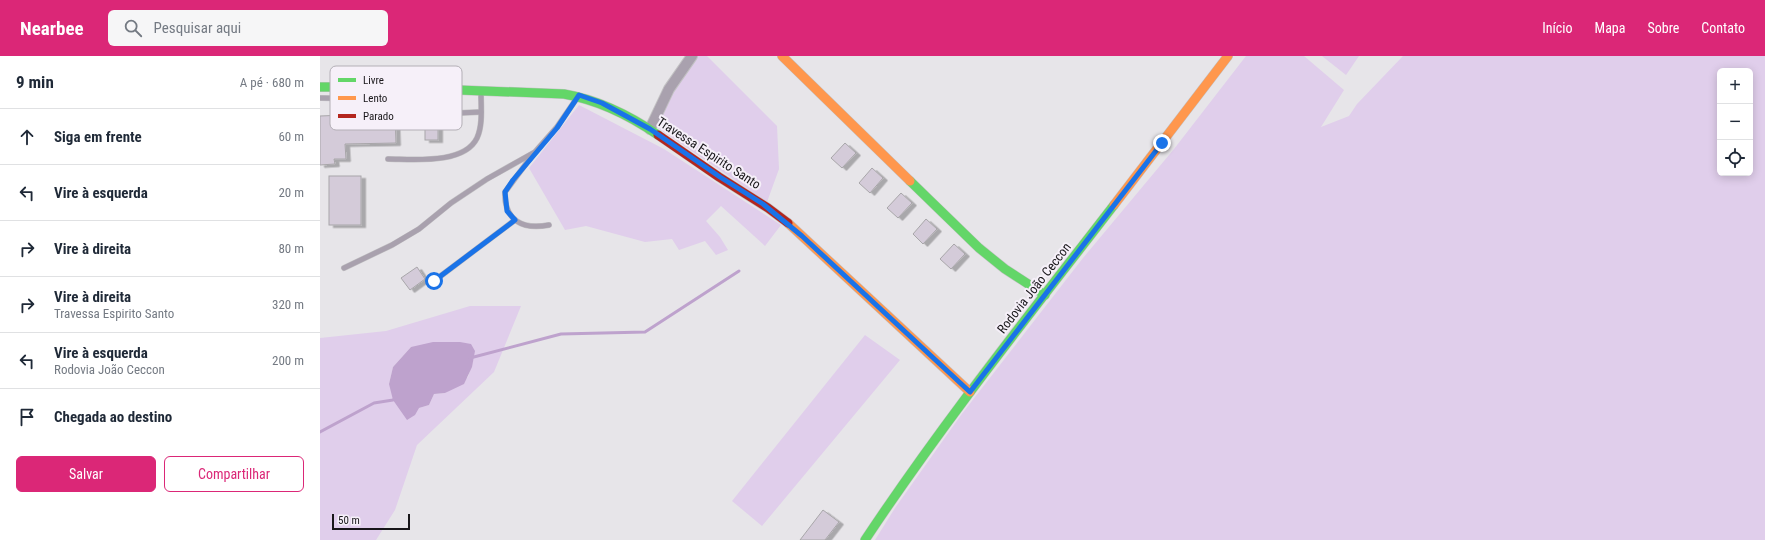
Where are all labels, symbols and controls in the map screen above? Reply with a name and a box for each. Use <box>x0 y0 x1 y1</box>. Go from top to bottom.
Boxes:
search box <box>108 10 388 46</box>
text: Nearbee <box>20 17 84 40</box>
icon: search <box>122 17 144 39</box>
text: Pesquisar aqui <box>154 19 241 37</box>
text: Início <box>1542 20 1573 36</box>
text: Mapa <box>1595 20 1625 36</box>
text: Sobre <box>1647 20 1679 36</box>
text: Contato <box>1701 20 1745 36</box>
legend <box>330 66 462 130</box>
map controls <box>1717 68 1753 176</box>
button: + <box>1717 68 1753 104</box>
text: 9 min <box>16 72 54 92</box>
text: Livre <box>363 74 384 87</box>
text: A pé · 680 m <box>240 75 304 90</box>
text: Lento <box>363 92 388 105</box>
button: − <box>1717 104 1753 140</box>
text: Parado <box>363 110 394 123</box>
street label: Travessa Espirito Santo <box>654 114 764 192</box>
icon: ahead <box>16 126 38 148</box>
text: Siga em frente <box>54 128 142 146</box>
text: 60 m <box>278 129 304 144</box>
route end <box>1153 134 1171 152</box>
button: locate <box>1717 140 1753 176</box>
icon: left <box>16 182 38 204</box>
text: Vire à esquerda <box>54 184 148 202</box>
text: 20 m <box>278 185 304 200</box>
icon: right <box>16 238 38 260</box>
text: Vire à direita <box>54 240 131 258</box>
street label: Rodovia João Ceccon <box>994 240 1074 336</box>
text: 80 m <box>278 241 304 256</box>
route start <box>425 272 443 290</box>
text: Vire à direita <box>54 288 131 306</box>
icon: right <box>16 294 38 316</box>
text: 320 m <box>272 297 304 312</box>
text: Travessa Espirito Santo <box>54 306 174 321</box>
text: Vire à esquerda <box>54 344 148 362</box>
icon: left <box>16 350 38 372</box>
text: 200 m <box>272 353 304 368</box>
text: Rodovia João Ceccon <box>54 362 165 377</box>
icon: arrive <box>16 406 38 428</box>
text: Chegada ao destino <box>54 408 172 426</box>
button: Salvar <box>16 456 156 492</box>
button: Compartilhar <box>164 456 304 492</box>
scale bar <box>332 512 410 531</box>
text: 50 m <box>338 514 360 527</box>

